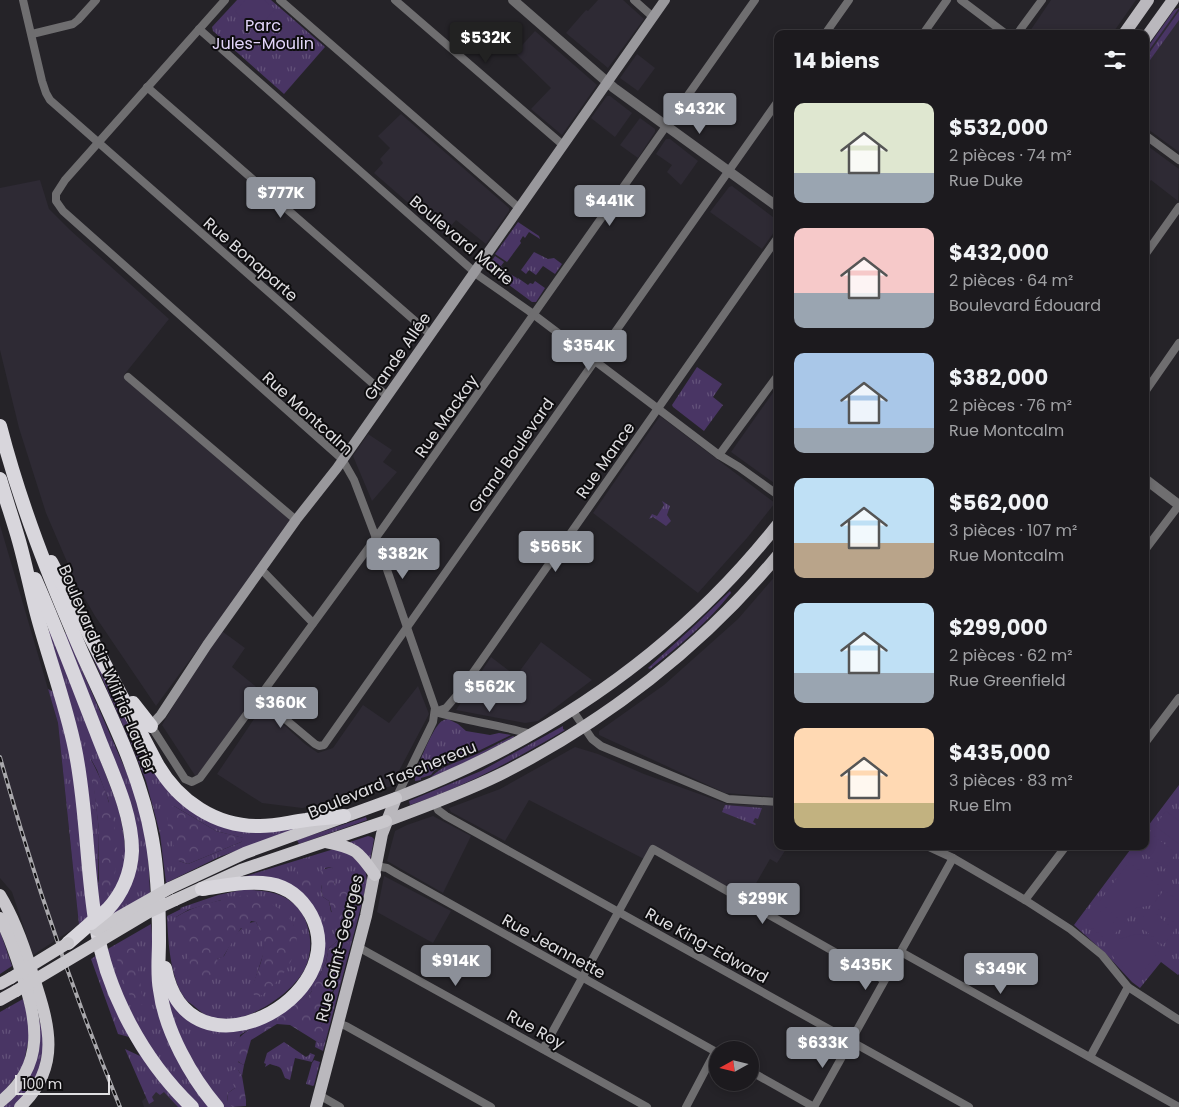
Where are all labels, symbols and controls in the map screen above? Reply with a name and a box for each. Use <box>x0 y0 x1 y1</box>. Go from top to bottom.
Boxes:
park label: Parc Jules-Moulin <box>212 14 314 55</box>
pin: $532K <box>451 22 521 64</box>
text: $532K <box>461 26 511 49</box>
text: 14 biens <box>794 46 880 75</box>
icon: filters <box>1101 46 1129 74</box>
pin: $432K <box>665 92 735 135</box>
text: $432K <box>674 97 726 120</box>
text: $532,000 <box>949 113 1048 142</box>
icon: home <box>834 123 894 183</box>
text: 2 pièces · 74 m² <box>949 144 1072 167</box>
text: Rue Duke <box>949 169 1023 192</box>
pin: $777K <box>246 176 316 219</box>
text: $777K <box>257 181 305 204</box>
pin: $441K <box>575 184 645 227</box>
text: $441K <box>585 189 635 212</box>
street label: Boulevard Marie <box>405 190 519 291</box>
street label: Rue Bonaparte <box>198 212 303 307</box>
text: $432,000 <box>949 238 1049 267</box>
icon: home <box>834 248 894 308</box>
text: 2 pièces · 64 m² <box>949 269 1073 292</box>
text: Boulevard Édouard <box>949 294 1101 317</box>
street label: Grande Allée <box>358 307 436 405</box>
pin: $354K <box>554 330 624 372</box>
text: $354K <box>563 334 615 357</box>
text: $382,000 <box>949 363 1048 392</box>
street label: Rue Montcalm <box>257 366 358 460</box>
street label: Rue Mackay <box>409 370 484 462</box>
icon: home <box>834 373 894 433</box>
street label: Grand Boulevard <box>463 393 560 517</box>
text: 2 pièces · 76 m² <box>949 394 1072 417</box>
street label: Rue Mance <box>571 417 640 503</box>
text: Rue Montcalm <box>949 419 1064 442</box>
text: $562,000 <box>949 488 1049 517</box>
icon: home <box>834 498 894 558</box>
text: 3 pièces · 107 m² <box>949 519 1077 542</box>
pin: $565K <box>521 530 591 573</box>
text: $565K <box>530 535 582 558</box>
pin: $382K <box>368 538 438 580</box>
text: $382K <box>378 542 428 565</box>
text: Rue Montcalm <box>949 544 1064 567</box>
street label: Boulevard Sir-Wilfrid-Laurier <box>53 561 162 777</box>
text: $299,000 <box>949 613 1048 642</box>
icon: home <box>834 623 894 683</box>
text: 2 pièces · 62 m² <box>949 644 1072 667</box>
text: Rue Greenfield <box>949 669 1066 692</box>
pin: $562K <box>455 670 525 713</box>
text: $562K <box>464 675 516 698</box>
pin: $360K <box>246 686 316 729</box>
text: $360K <box>255 691 307 714</box>
street label: Boulevard Taschereau <box>305 735 480 824</box>
text: $435,000 <box>949 738 1051 767</box>
icon: home <box>834 748 894 808</box>
text: 3 pièces · 83 m² <box>949 769 1073 792</box>
text: Rue Elm <box>949 794 1012 817</box>
street label: Rue Saint-Georges <box>310 872 369 1024</box>
pin: $299K <box>728 882 798 925</box>
text: $299K <box>738 887 788 910</box>
street label: Rue King-Edward <box>641 902 772 989</box>
street label: Rue Jeannette <box>498 908 610 984</box>
pin: $914K <box>421 944 491 987</box>
pin: $435K <box>831 948 901 991</box>
text: $914K <box>432 949 480 972</box>
pin: $349K <box>966 952 1036 995</box>
text: $435K <box>840 953 892 976</box>
text: $349K <box>975 957 1027 980</box>
street label: Rue Roy <box>503 1004 569 1055</box>
pin: $633K <box>788 1026 858 1069</box>
text: $633K <box>797 1031 849 1054</box>
north arrow <box>709 1041 759 1091</box>
map controls <box>709 1041 759 1091</box>
scale bar <box>15 1072 110 1095</box>
text: 100 m <box>22 1074 62 1094</box>

